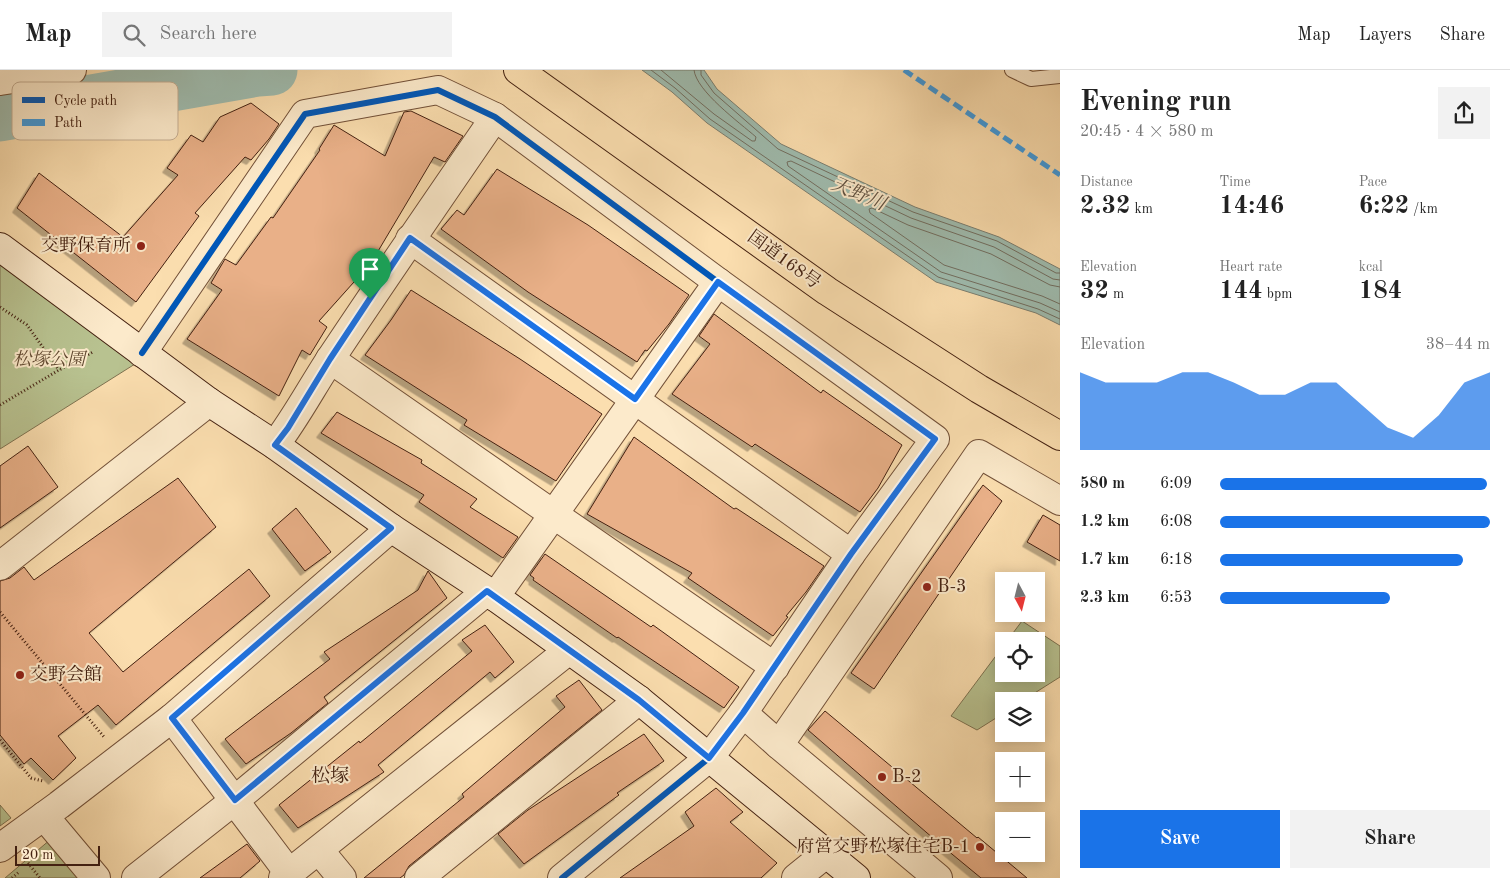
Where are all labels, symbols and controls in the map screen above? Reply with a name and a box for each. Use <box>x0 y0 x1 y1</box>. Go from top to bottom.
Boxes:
search box <box>102 12 452 57</box>
icon: search <box>120 21 148 49</box>
text: Map <box>25 23 72 47</box>
text: Search here <box>160 25 257 44</box>
text: Map <box>1297 26 1331 44</box>
text: Layers <box>1359 26 1411 44</box>
text: Share <box>1439 26 1485 44</box>
legend <box>12 82 178 140</box>
button: share <box>1438 87 1490 139</box>
text: Evening run <box>1080 89 1232 117</box>
text: Cycle path <box>54 94 117 108</box>
text: Path <box>54 116 83 130</box>
text: 20:45 · 4 × 580 m <box>1080 124 1213 140</box>
water label: 天野川 <box>828 173 891 216</box>
text: Distance <box>1080 175 1133 189</box>
text: Time <box>1219 175 1251 189</box>
text: Pace <box>1359 175 1387 189</box>
text: 2.32 <box>1080 194 1131 219</box>
text: 14:46 <box>1219 194 1284 219</box>
text: 6:22 <box>1359 194 1409 219</box>
text: km <box>1131 202 1153 216</box>
text: /km <box>1409 202 1438 216</box>
street label: 国道168号 <box>744 226 825 292</box>
place label: 交野保育所 <box>41 235 131 255</box>
marker: 交野保育所 <box>135 240 147 252</box>
pin <box>349 248 391 299</box>
icon: arrive <box>356 255 384 283</box>
text: Elevation <box>1080 260 1137 274</box>
text: Heart rate <box>1219 260 1282 274</box>
text: kcal <box>1359 260 1383 274</box>
text: 32 <box>1080 279 1109 304</box>
text: 144 <box>1219 279 1263 304</box>
text: 184 <box>1359 279 1402 304</box>
text: m <box>1109 287 1124 301</box>
text: bpm <box>1263 287 1292 301</box>
text: Elevation <box>1080 337 1145 353</box>
text: 38–44 m <box>1426 337 1490 353</box>
park label: 松塚公園 <box>13 349 88 369</box>
text: 580 m <box>1080 476 1125 492</box>
text: 6:09 <box>1160 476 1192 492</box>
text: 1.2 km <box>1080 514 1129 530</box>
text: 6:08 <box>1160 514 1192 530</box>
text: 1.7 km <box>1080 552 1129 568</box>
text: 6:18 <box>1160 552 1192 568</box>
north arrow <box>995 572 1045 622</box>
map controls <box>995 572 1045 862</box>
place label: B-3 <box>937 578 967 596</box>
marker: B-3 <box>921 581 933 593</box>
text: 2.3 km <box>1080 590 1129 606</box>
text: 6:53 <box>1160 590 1192 606</box>
button: locate <box>995 632 1045 682</box>
place label: 交野会館 <box>30 664 102 684</box>
marker: 交野会館 <box>14 669 26 681</box>
button: layers <box>995 692 1045 742</box>
button: + <box>995 752 1045 802</box>
district label: 松塚 <box>311 765 349 787</box>
place label: B-2 <box>892 768 922 786</box>
marker: B-2 <box>876 771 888 783</box>
button: Save <box>1080 810 1280 868</box>
button: Share <box>1290 810 1490 868</box>
button: − <box>995 812 1045 862</box>
place label: 府営交野松塚住宅B-1 <box>796 836 970 856</box>
marker: 府営交野松塚住宅B-1 <box>974 841 986 853</box>
scale bar <box>15 843 100 866</box>
text: 20 m <box>22 848 53 862</box>

